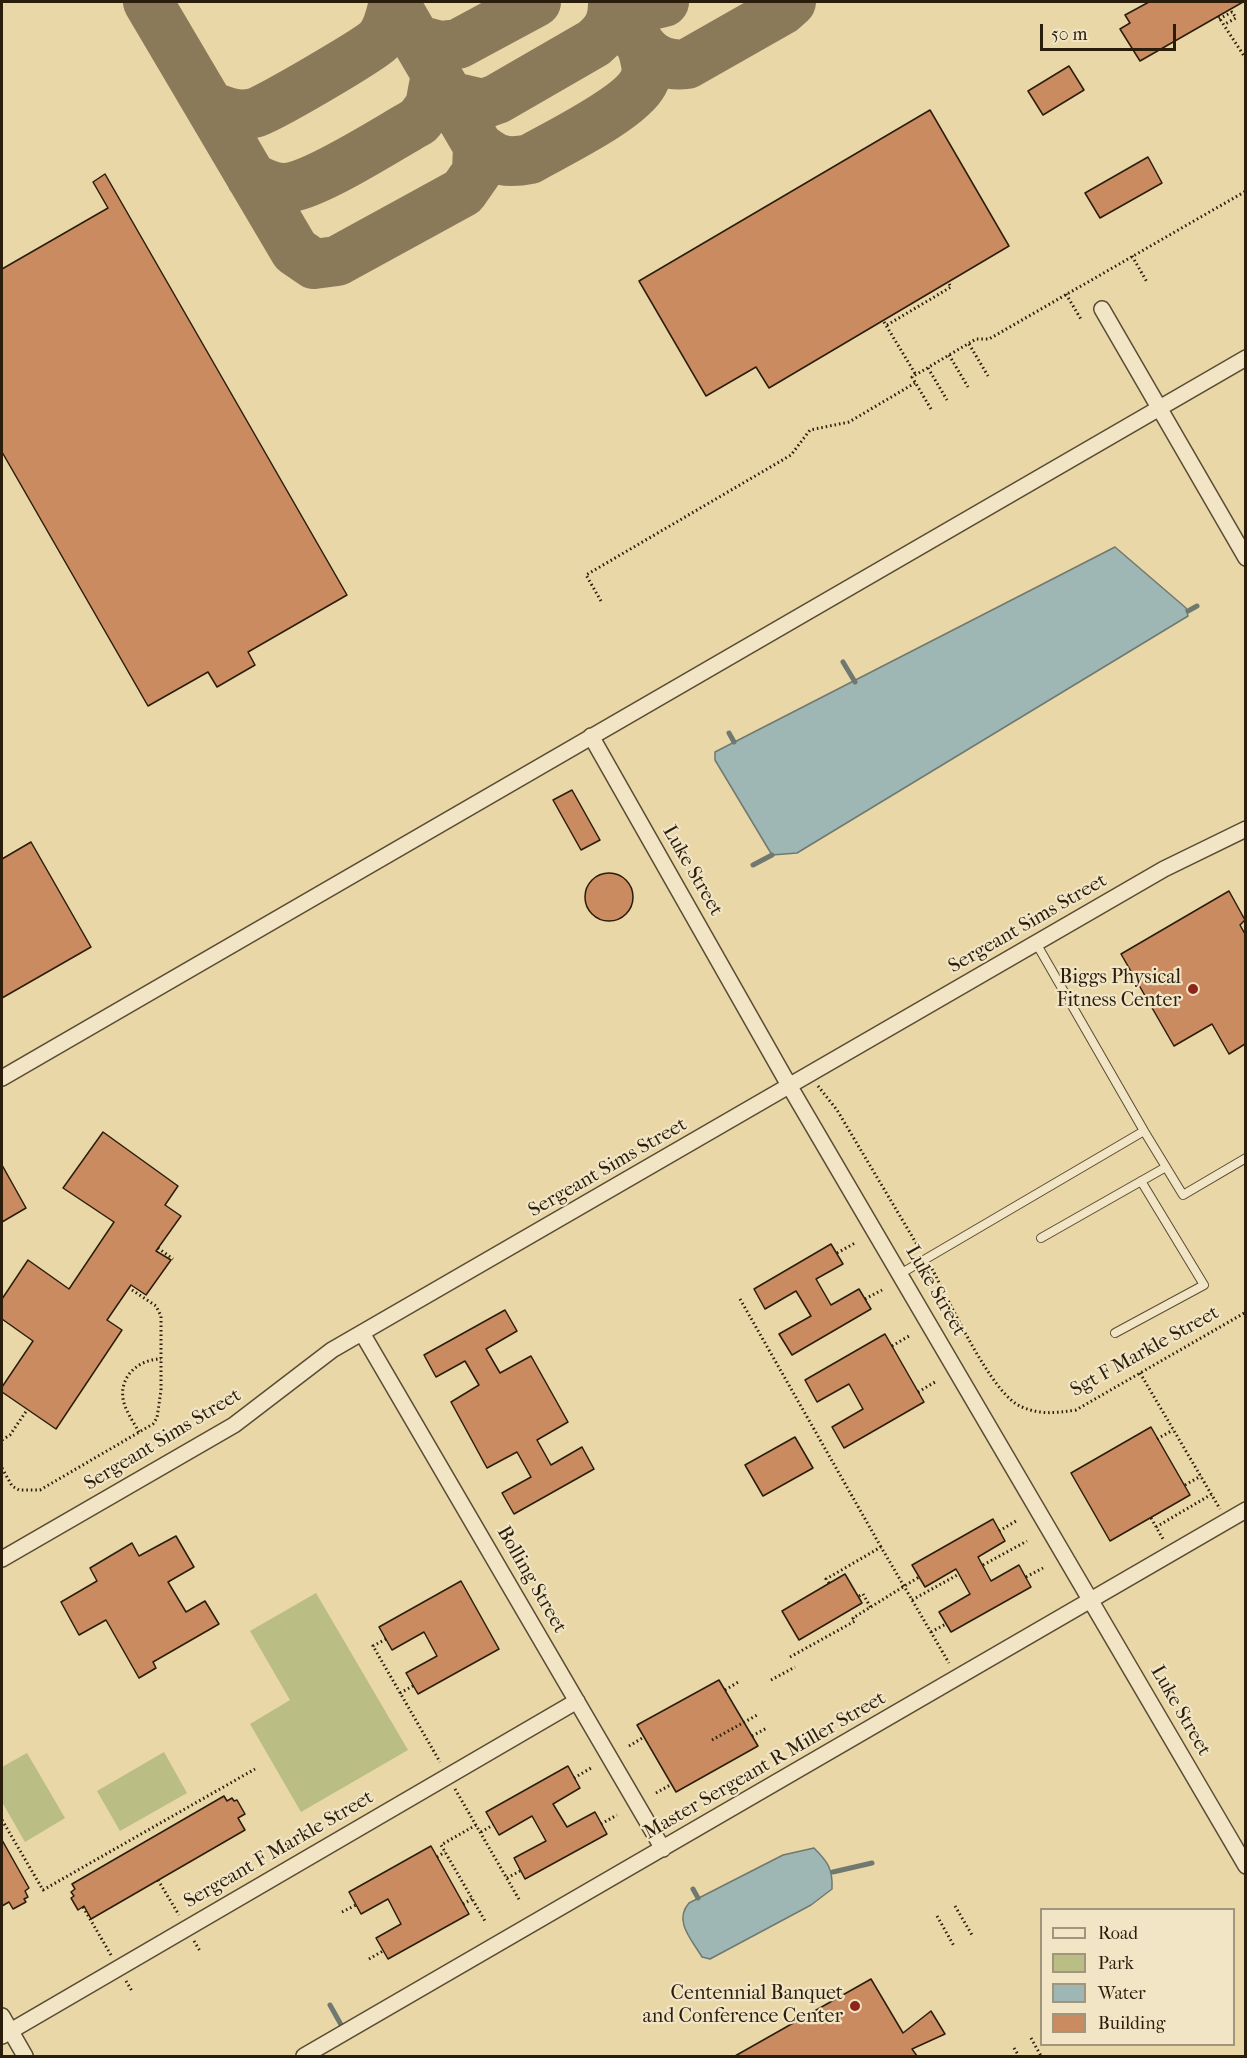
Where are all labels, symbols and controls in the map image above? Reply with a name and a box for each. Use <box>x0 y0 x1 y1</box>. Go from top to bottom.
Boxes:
scale bar <box>1043 12 1180 50</box>
text: 50 m <box>1051 24 1087 45</box>
street label: Luke Street <box>657 822 727 920</box>
street label: Sergeant Sims Street <box>945 869 1111 979</box>
place label: Biggs Physical Fitness Center <box>1057 966 1181 1013</box>
marker: Biggs Physical Fitness Center <box>1186 982 1200 996</box>
street label: Sergeant Sims Street <box>525 1113 691 1223</box>
street label: Luke Street <box>900 1242 970 1340</box>
street label: Sgt F Markle Street <box>1066 1301 1224 1403</box>
street label: Sergeant Sims Street <box>80 1384 246 1496</box>
street label: Bolling Street <box>491 1522 571 1638</box>
street label: Luke Street <box>1145 1662 1215 1760</box>
street label: Master Sergeant R Miller Street <box>640 1687 890 1845</box>
street label: Sergeant F Markle Street <box>180 1786 378 1914</box>
legend <box>1040 1908 1235 2046</box>
text: Road <box>1098 1923 1138 1944</box>
text: Park <box>1098 1953 1134 1974</box>
place label: Centennial Banquet and Conference Center <box>643 1982 843 2029</box>
text: Water <box>1098 1983 1146 2004</box>
marker: Centennial Banquet and Conference Center <box>848 1999 862 2013</box>
text: Building <box>1098 2013 1165 2034</box>

